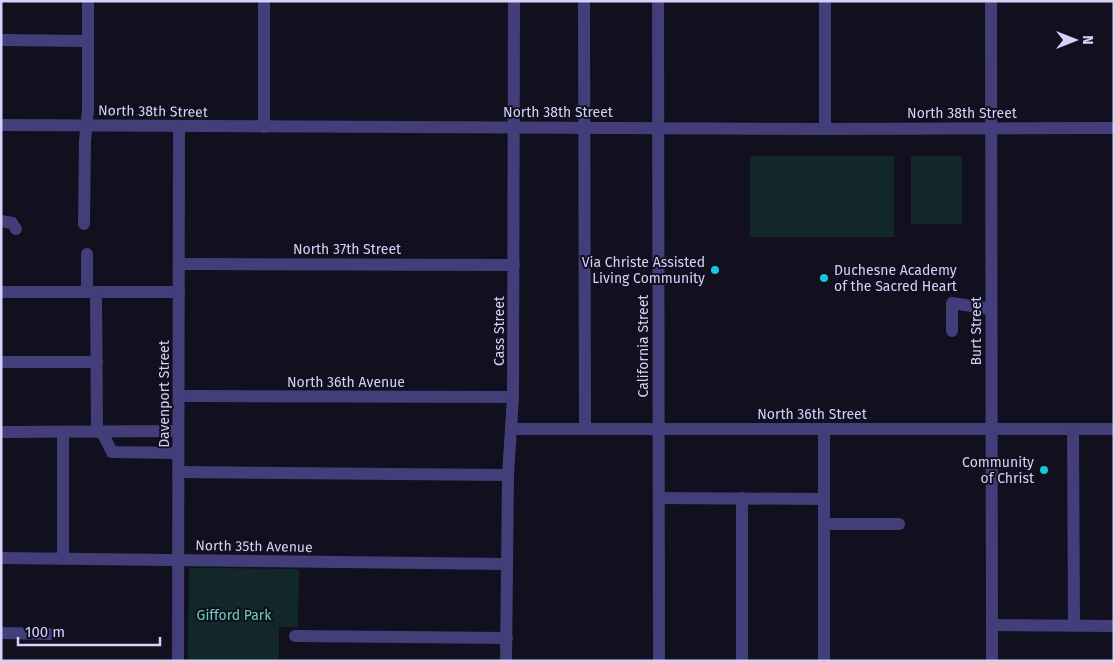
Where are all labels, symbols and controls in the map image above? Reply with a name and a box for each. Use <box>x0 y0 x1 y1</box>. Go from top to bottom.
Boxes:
north arrow <box>1050 15 1100 65</box>
text: N <box>1079 35 1096 45</box>
street label: North 38th Street <box>98 102 209 121</box>
street label: North 38th Street <box>503 104 614 121</box>
street label: North 38th Street <box>907 105 1018 122</box>
street label: North 37th Street <box>293 241 402 258</box>
place label: Via Christe Assisted Living Community <box>582 254 705 287</box>
place label: Duchesne Academy of the Sacred Heart <box>834 262 958 295</box>
marker: Via Christe Assisted Living Community <box>709 264 721 276</box>
marker: Duchesne Academy of the Sacred Heart <box>818 272 830 284</box>
street label: California Street <box>635 294 652 397</box>
street label: Cass Street <box>491 295 508 366</box>
street label: Burt Street <box>968 296 985 365</box>
street label: Davenport Street <box>156 339 173 448</box>
street label: North 36th Avenue <box>287 374 405 391</box>
street label: North 36th Street <box>757 406 868 423</box>
place label: Community of Christ <box>962 454 1035 487</box>
marker: Community of Christ <box>1038 464 1050 476</box>
street label: North 35th Avenue <box>195 537 313 556</box>
park label: Gifford Park <box>197 607 272 624</box>
scale bar <box>18 614 160 646</box>
text: 100 m <box>25 623 65 641</box>

